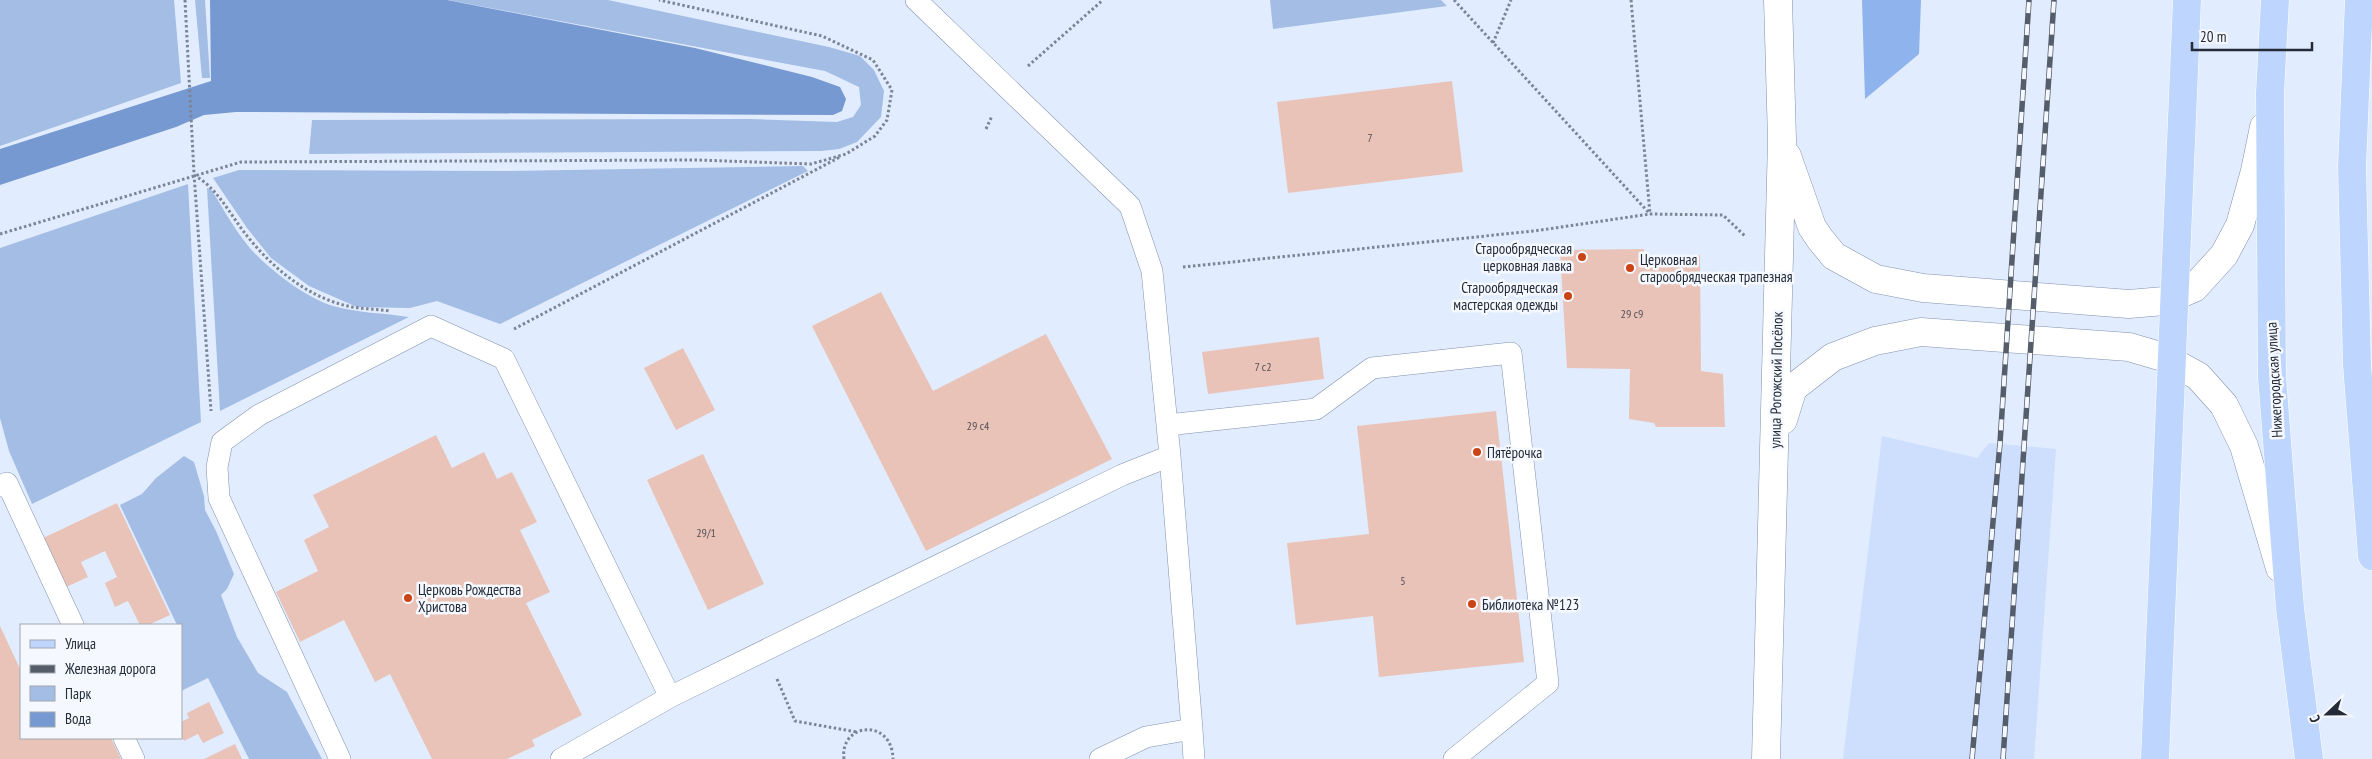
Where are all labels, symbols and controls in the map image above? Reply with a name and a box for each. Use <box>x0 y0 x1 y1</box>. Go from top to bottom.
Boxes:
scale bar <box>2192 20 2312 52</box>
text: 20 m <box>2200 27 2226 46</box>
house number: 7 <box>1367 130 1373 145</box>
place label: Старообрядческая церковная лавка <box>1475 239 1572 275</box>
place label: Церковная старообрядческая трапезная <box>1640 250 1793 286</box>
marker: Старообрядческая церковная лавка <box>1576 251 1588 263</box>
marker: Церковная старообрядческая трапезная <box>1624 262 1636 274</box>
place label: Старообрядческая мастерская одежды <box>1453 278 1558 314</box>
marker: Старообрядческая мастерская одежды <box>1562 290 1574 302</box>
house number: 29 с9 <box>1620 306 1644 321</box>
street label: улица Рогожский Посёлок <box>1765 311 1787 448</box>
street label: Нижегородская улица <box>2261 322 2287 438</box>
house number: 7 с2 <box>1254 359 1272 374</box>
house number: 29 с4 <box>966 418 990 433</box>
place label: Пятёрочка <box>1487 443 1542 462</box>
marker: Пятёрочка <box>1471 446 1483 458</box>
house number: 29/1 <box>696 525 716 540</box>
house number: 5 <box>1400 573 1406 588</box>
place label: Церковь Рождества Христова <box>418 580 521 616</box>
marker: Церковь Рождества Христова <box>402 592 414 604</box>
place label: Библиотека №123 <box>1482 595 1579 614</box>
marker: Библиотека №123 <box>1466 598 1478 610</box>
legend <box>20 624 182 739</box>
text: Улица <box>65 634 96 653</box>
text: Железная дорога <box>64 659 156 678</box>
text: Парк <box>65 684 91 703</box>
north arrow <box>2302 689 2352 739</box>
text: Вода <box>65 709 91 728</box>
text: С <box>2305 712 2324 725</box>

